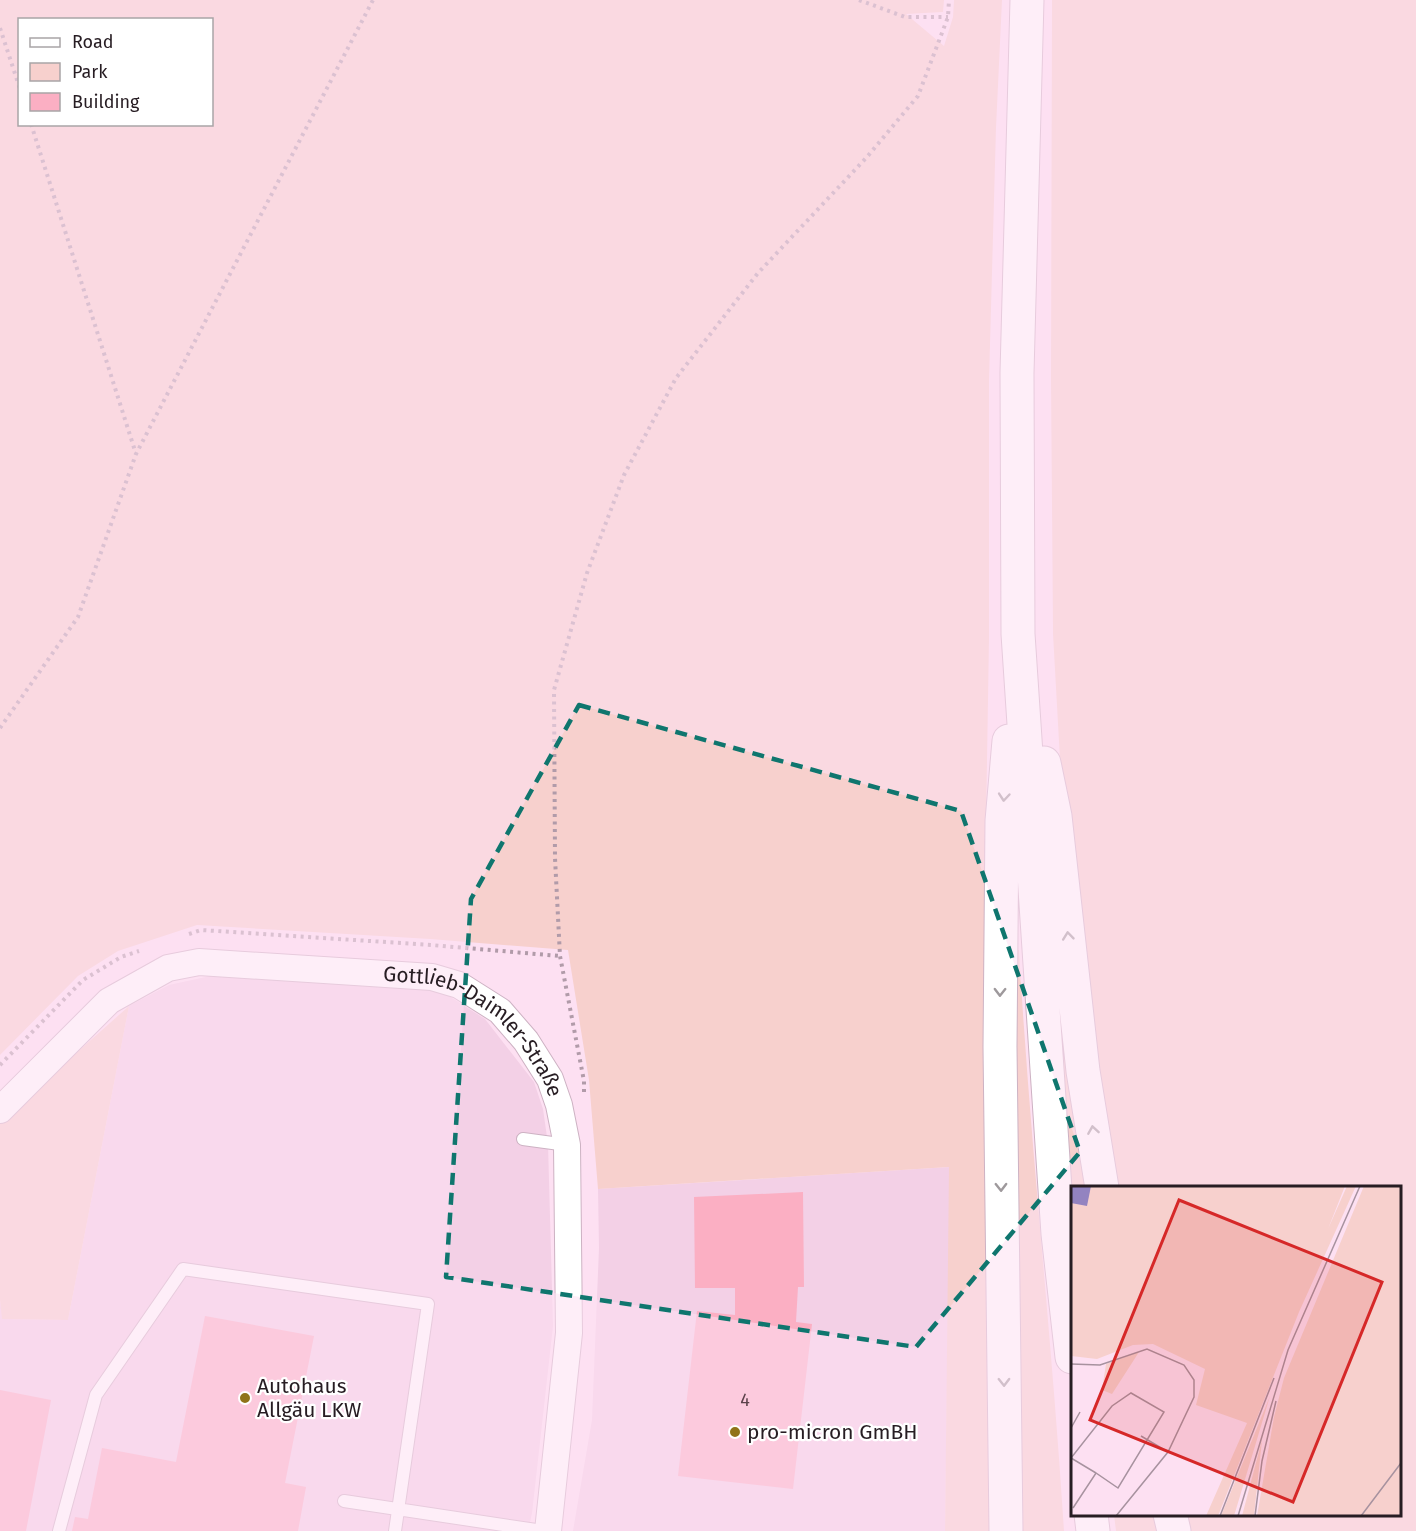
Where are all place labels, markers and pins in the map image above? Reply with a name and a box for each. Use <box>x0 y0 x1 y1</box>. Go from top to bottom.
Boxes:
place label: Autohaus Allgäu LKW <box>257 1373 361 1423</box>
marker: Autohaus Allgäu LKW <box>238 1391 252 1405</box>
place label: pro-micron GmBH <box>747 1419 918 1445</box>
marker: pro-micron GmBH <box>728 1425 742 1439</box>

